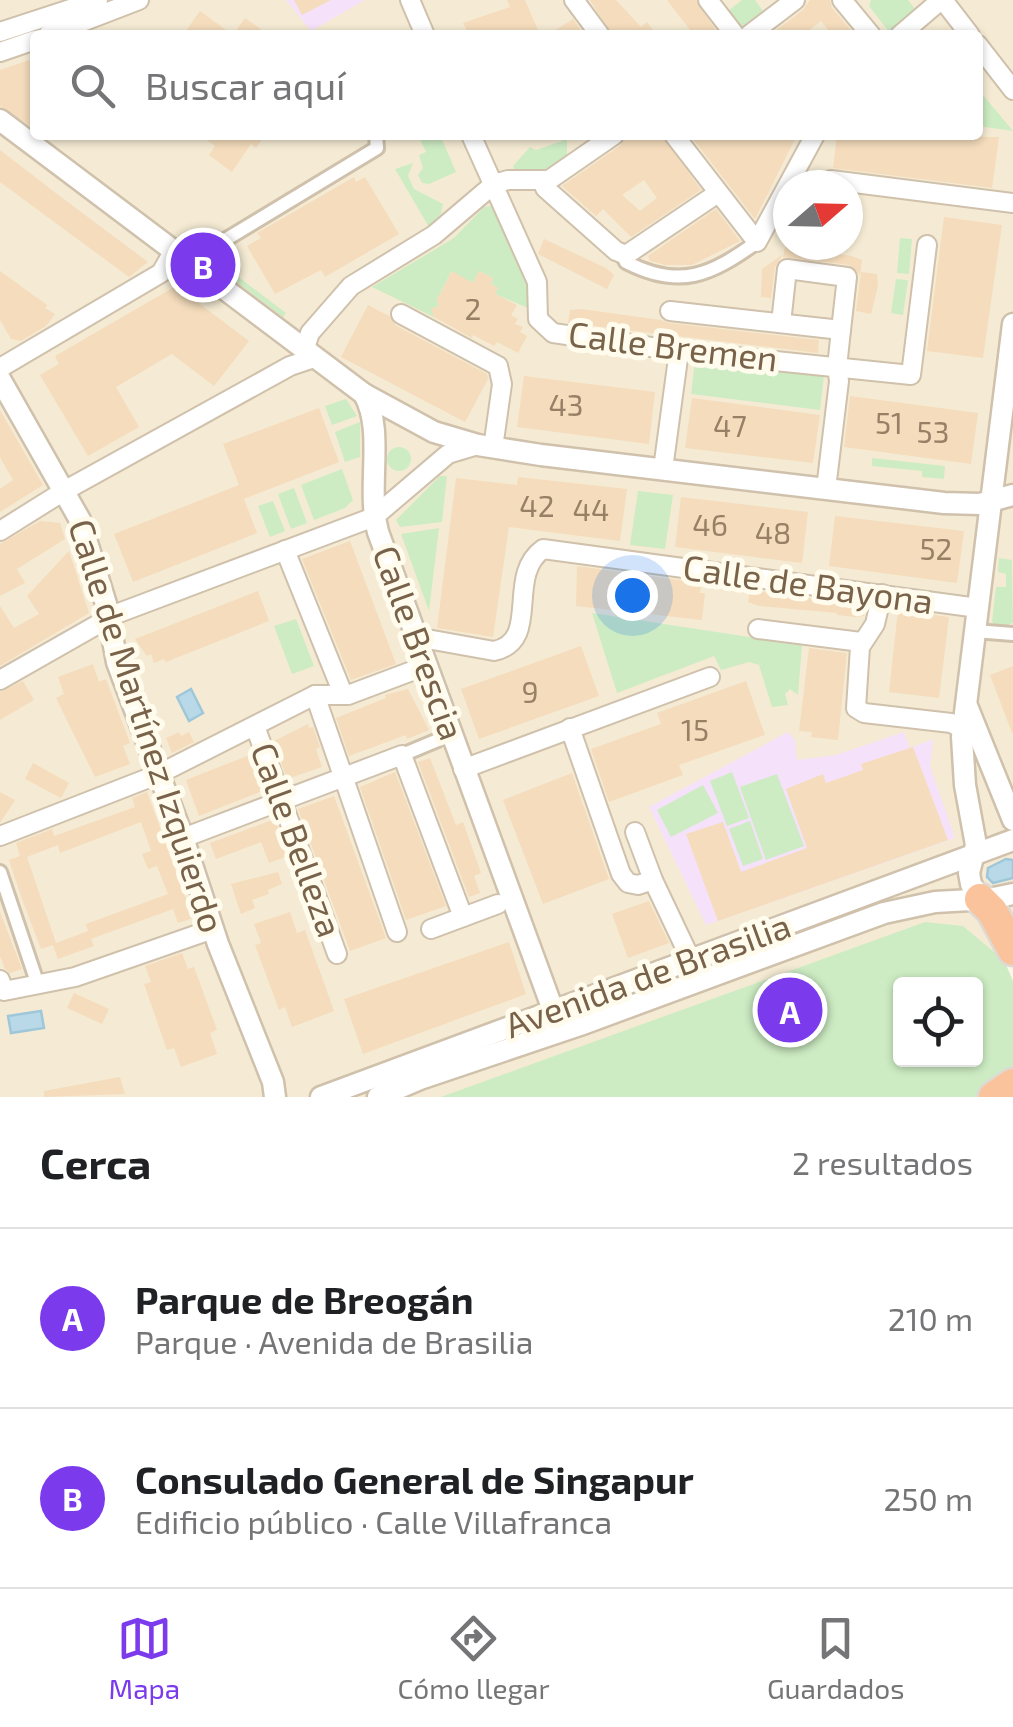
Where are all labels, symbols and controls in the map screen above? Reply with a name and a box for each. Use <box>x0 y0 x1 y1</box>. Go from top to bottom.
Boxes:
search box <box>30 30 983 140</box>
icon: search <box>65 58 120 113</box>
text: Buscar aquí <box>145 62 346 108</box>
north arrow <box>773 170 863 260</box>
pin: B <box>170 228 236 302</box>
house number: 2 <box>465 290 481 326</box>
street label: Calle Bremen <box>566 311 780 379</box>
house number: 43 <box>548 386 584 422</box>
house number: 51 <box>875 404 903 440</box>
house number: 47 <box>713 407 747 443</box>
house number: 53 <box>917 413 949 449</box>
house number: 42 <box>519 487 555 523</box>
house number: 44 <box>573 491 609 527</box>
house number: 46 <box>692 506 728 542</box>
street label: Calle de Martínez Izquierdo <box>61 513 235 937</box>
house number: 48 <box>755 514 791 550</box>
house number: 52 <box>920 530 952 566</box>
street label: Calle Brescia <box>365 540 474 745</box>
street label: Calle de Bayona <box>681 545 936 621</box>
your location <box>607 570 658 621</box>
house number: 9 <box>521 673 539 709</box>
house number: 15 <box>681 711 709 747</box>
street label: Calle Belleza <box>243 736 352 942</box>
street label: Avenida de Brasilia <box>500 905 796 1047</box>
pin: A <box>758 972 822 1048</box>
map controls <box>893 977 983 1067</box>
button: locate <box>893 977 983 1067</box>
text: Cerca <box>40 1137 151 1187</box>
text: 2 resultados <box>792 1143 973 1181</box>
text: Parque de Breogán <box>135 1276 473 1322</box>
text: A <box>62 1299 83 1337</box>
text: 210 m <box>888 1299 973 1337</box>
text: Parque · Avenida de Brasilia <box>135 1322 533 1360</box>
text: Consulado General de Singapur <box>135 1456 694 1502</box>
text: B <box>62 1479 83 1517</box>
text: 250 m <box>883 1479 973 1517</box>
text: Edificio público · Calle Villafranca <box>135 1502 612 1540</box>
tab: Mapa <box>109 1611 180 1705</box>
tab: Cómo llegar <box>397 1611 550 1705</box>
tab: Guardados <box>767 1611 904 1705</box>

